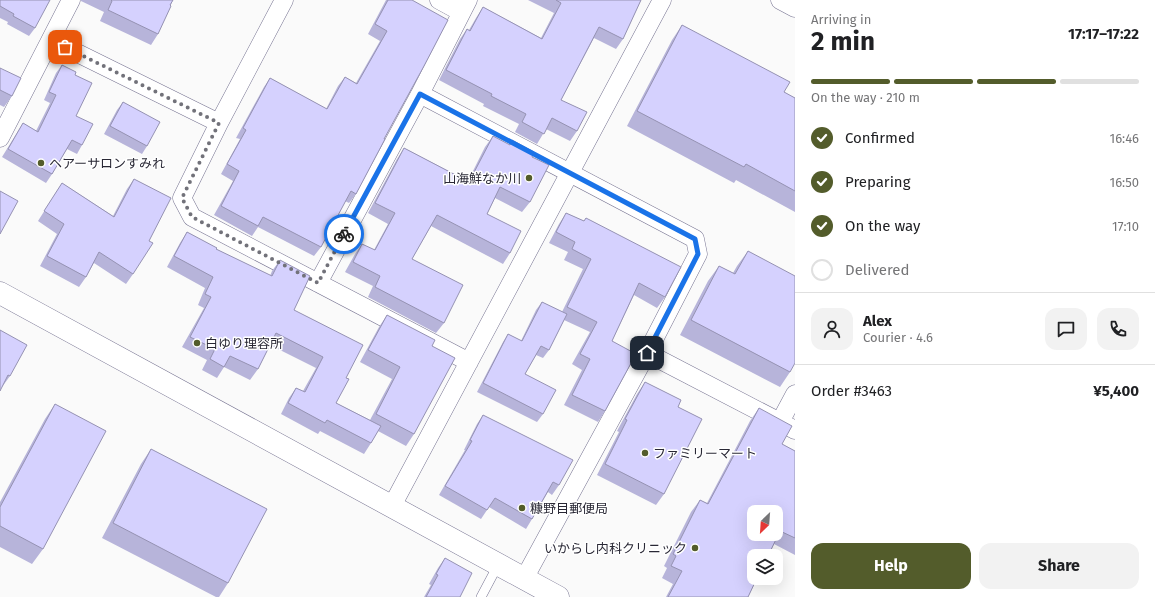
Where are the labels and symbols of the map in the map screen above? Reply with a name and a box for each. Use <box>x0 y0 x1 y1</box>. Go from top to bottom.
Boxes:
pin <box>48 30 82 64</box>
place label: ヘアーサロンすみれ <box>49 156 165 171</box>
marker: ヘアーサロンすみれ <box>36 158 46 168</box>
place label: 山海鮮なか川 <box>443 171 521 186</box>
marker: 山海鮮なか川 <box>524 173 534 183</box>
courier <box>324 214 364 254</box>
place label: 白ゆり理容所 <box>205 336 283 351</box>
pin <box>630 336 664 370</box>
marker: 白ゆり理容所 <box>192 338 202 348</box>
place label: ファミリーマート <box>653 446 757 461</box>
marker: ファミリーマート <box>640 448 650 458</box>
place label: 糠野目郵便局 <box>530 501 608 516</box>
marker: 糠野目郵便局 <box>517 503 527 513</box>
north arrow <box>747 505 783 541</box>
place label: いからし内科クリニック <box>544 541 687 556</box>
marker: いからし内科クリニック <box>690 543 700 553</box>

